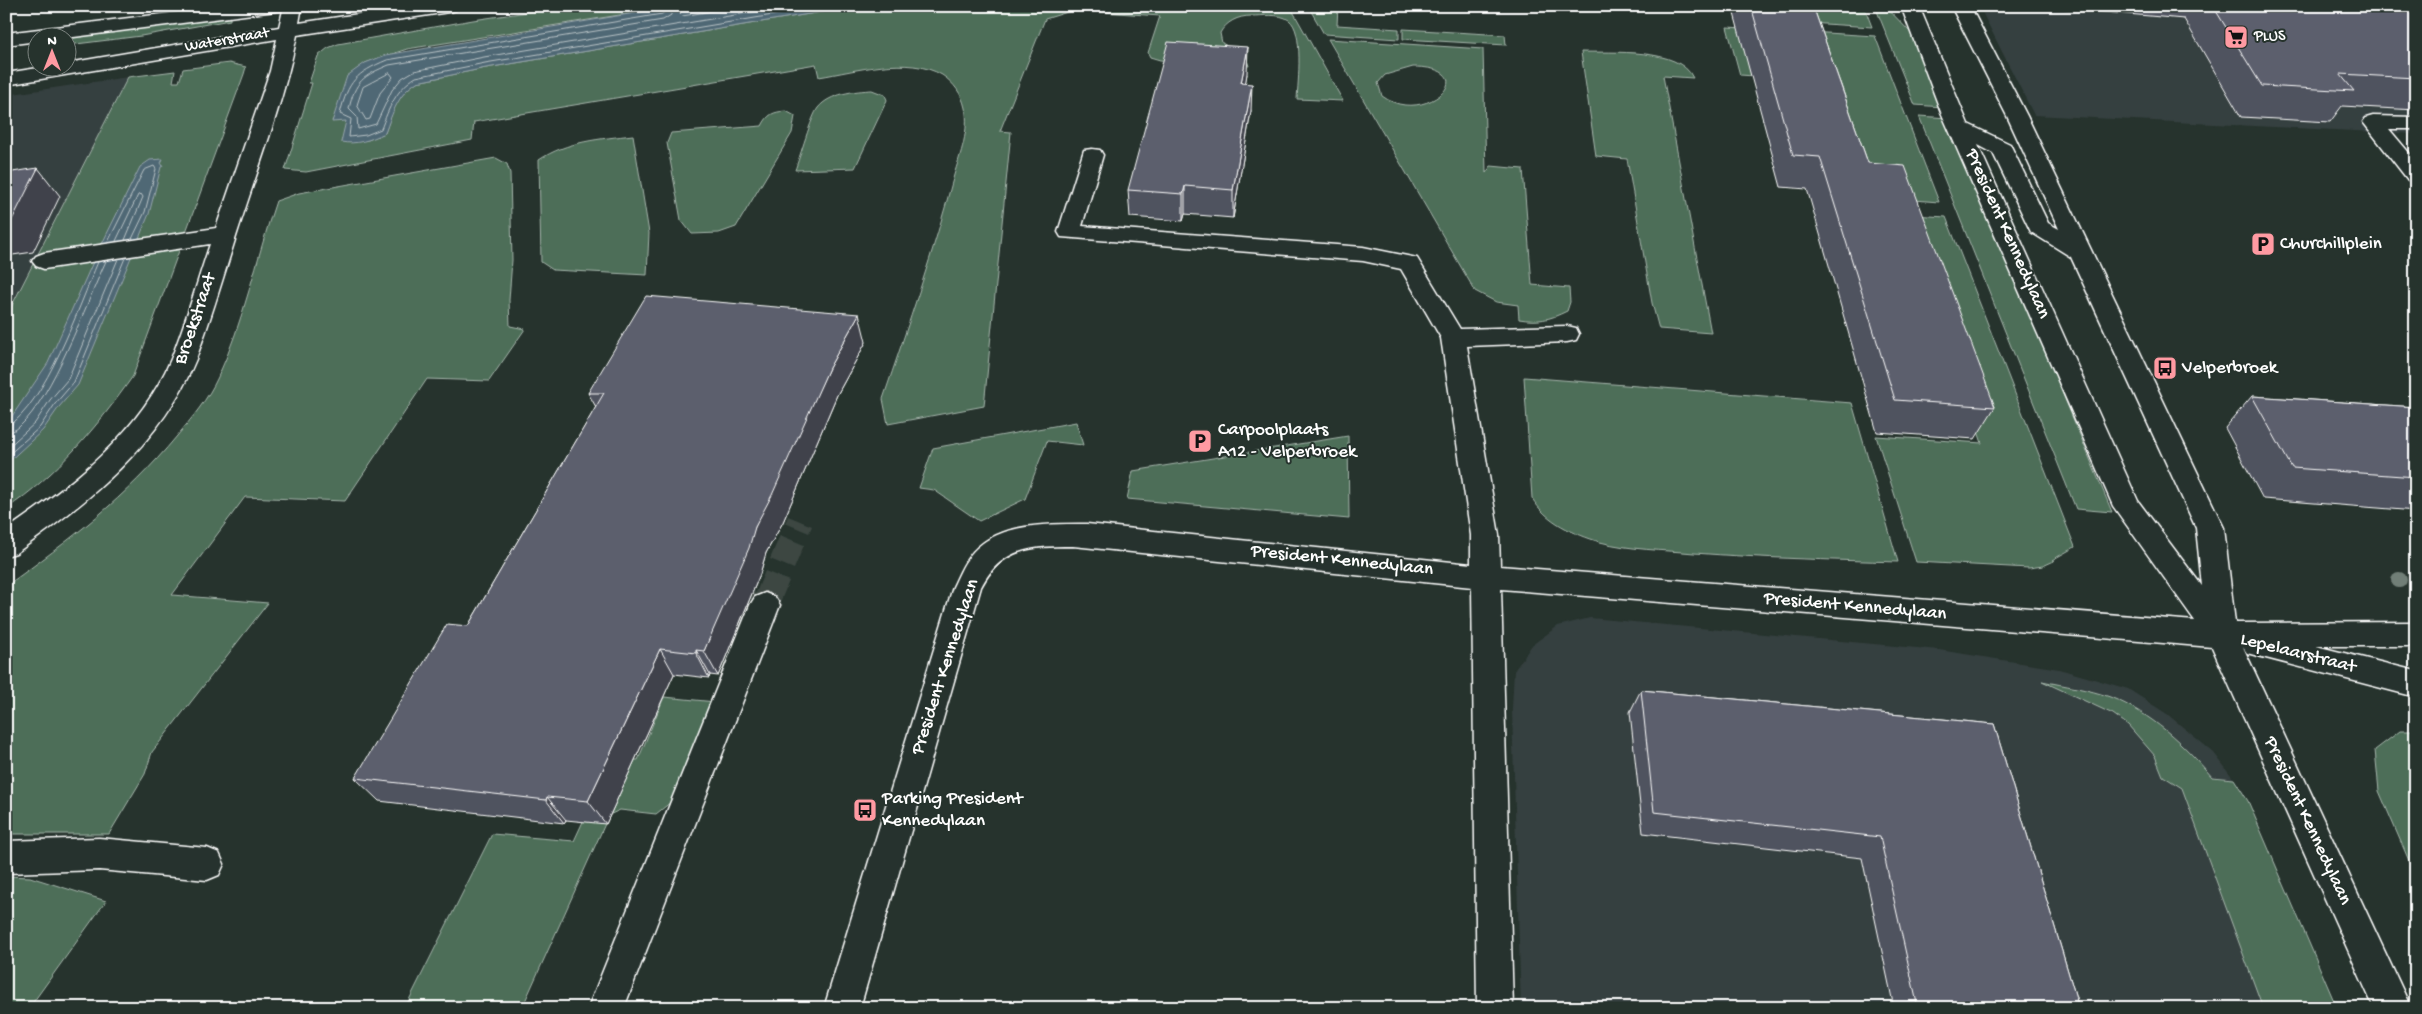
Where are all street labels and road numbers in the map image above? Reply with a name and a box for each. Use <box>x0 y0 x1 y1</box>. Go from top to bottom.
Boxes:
street label: Waterstraat <box>183 24 272 58</box>
street label: President Kennedylaan <box>1959 145 2055 322</box>
street label: Broekstraat <box>169 268 223 369</box>
street label: President Kennedylaan <box>1249 540 1434 582</box>
street label: President Kennedylaan <box>906 576 985 759</box>
street label: President Kennedylaan <box>1762 587 1947 626</box>
street label: Lepelaarstraat <box>2238 629 2360 680</box>
street label: President Kennedylaan <box>2257 732 2356 909</box>

